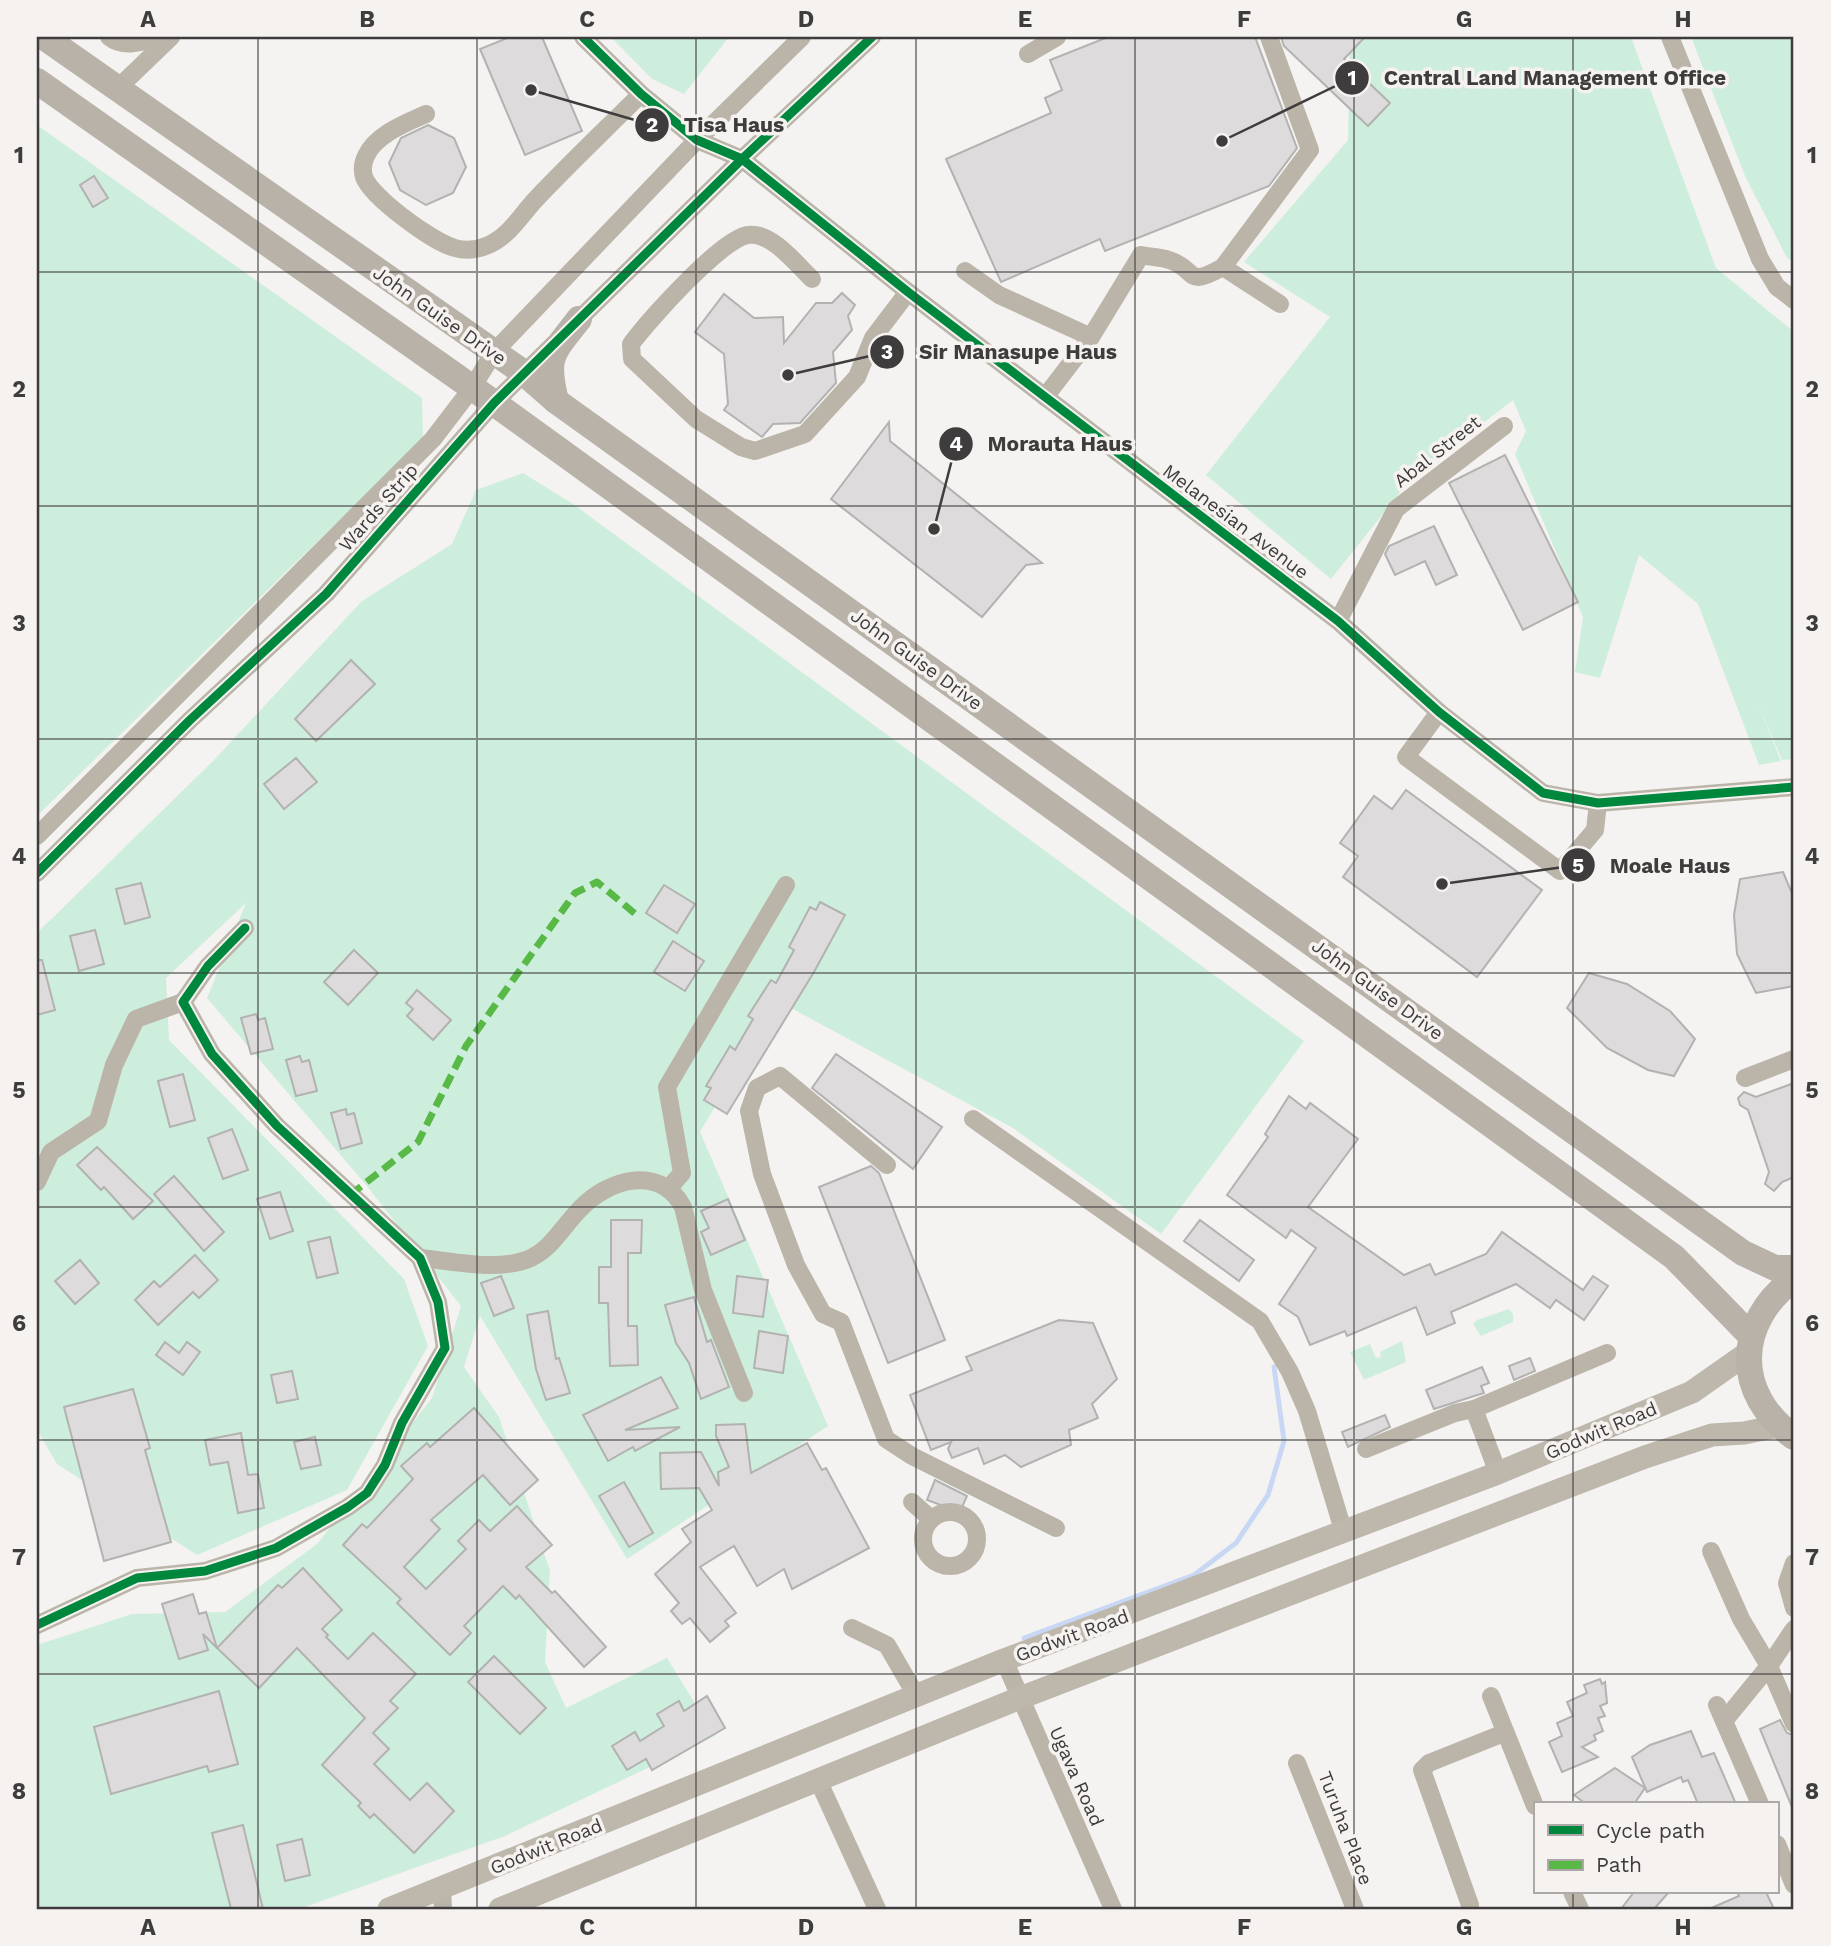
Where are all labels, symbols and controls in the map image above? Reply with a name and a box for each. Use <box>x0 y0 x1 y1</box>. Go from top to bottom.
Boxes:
text: A <box>140 6 156 33</box>
text: B <box>359 6 375 33</box>
text: C <box>579 6 595 33</box>
text: D <box>798 6 814 33</box>
text: E <box>1018 6 1032 33</box>
text: F <box>1237 6 1251 33</box>
text: G <box>1456 6 1472 33</box>
text: H <box>1674 6 1692 33</box>
callout: Central Land Management Office <box>1335 57 1740 99</box>
text: 1 <box>1347 65 1357 90</box>
text: Central Land Management Office <box>1384 65 1726 90</box>
callout: Tisa Haus <box>635 104 799 146</box>
text: 2 <box>646 112 658 137</box>
text: Tisa Haus <box>684 112 784 137</box>
text: 1 <box>14 142 24 169</box>
text: 1 <box>1807 142 1817 169</box>
street label: John Guise Drive <box>369 261 511 370</box>
callout: Sir Manasupe Haus <box>870 331 1131 373</box>
text: 3 <box>881 339 893 364</box>
text: Sir Manasupe Haus <box>919 339 1117 364</box>
text: 2 <box>12 376 26 403</box>
text: 2 <box>1805 376 1819 403</box>
street label: Abal Street <box>1389 410 1485 492</box>
callout: Morauta Haus <box>939 423 1147 465</box>
text: 4 <box>949 431 963 456</box>
text: Morauta Haus <box>988 431 1132 456</box>
street label: Wards Strip <box>334 459 423 556</box>
street label: Melanesian Avenue <box>1158 459 1313 584</box>
street label: John Guise Drive <box>846 604 987 715</box>
text: 3 <box>12 610 26 637</box>
text: 3 <box>1805 610 1819 637</box>
text: 4 <box>12 843 27 870</box>
text: 4 <box>1805 843 1820 870</box>
callout: Moale Haus <box>1561 844 1744 886</box>
text: 5 <box>1572 853 1584 878</box>
text: Moale Haus <box>1610 853 1730 878</box>
street label: John Guise Drive <box>1307 934 1448 1045</box>
text: 5 <box>12 1077 26 1104</box>
text: 5 <box>1805 1077 1819 1104</box>
text: 6 <box>12 1310 26 1337</box>
text: 6 <box>1805 1310 1819 1337</box>
street label: Godwit Road <box>1542 1397 1660 1464</box>
text: 7 <box>12 1544 26 1571</box>
text: 7 <box>1805 1544 1819 1571</box>
street label: Godwit Road <box>1012 1604 1132 1667</box>
street label: Ugava Road <box>1044 1723 1109 1830</box>
street label: Turuha Place <box>1313 1768 1378 1888</box>
text: 8 <box>12 1778 26 1805</box>
text: 8 <box>1805 1778 1819 1805</box>
legend <box>1534 1802 1778 1894</box>
street label: Godwit Road <box>487 1814 606 1879</box>
text: Cycle path <box>1596 1818 1705 1843</box>
text: Path <box>1596 1852 1642 1877</box>
text: A <box>140 1914 156 1941</box>
text: B <box>359 1914 375 1941</box>
text: C <box>579 1914 595 1941</box>
text: D <box>798 1914 814 1941</box>
text: E <box>1018 1914 1032 1941</box>
text: F <box>1237 1914 1251 1941</box>
text: G <box>1456 1914 1472 1941</box>
text: H <box>1674 1914 1692 1941</box>

